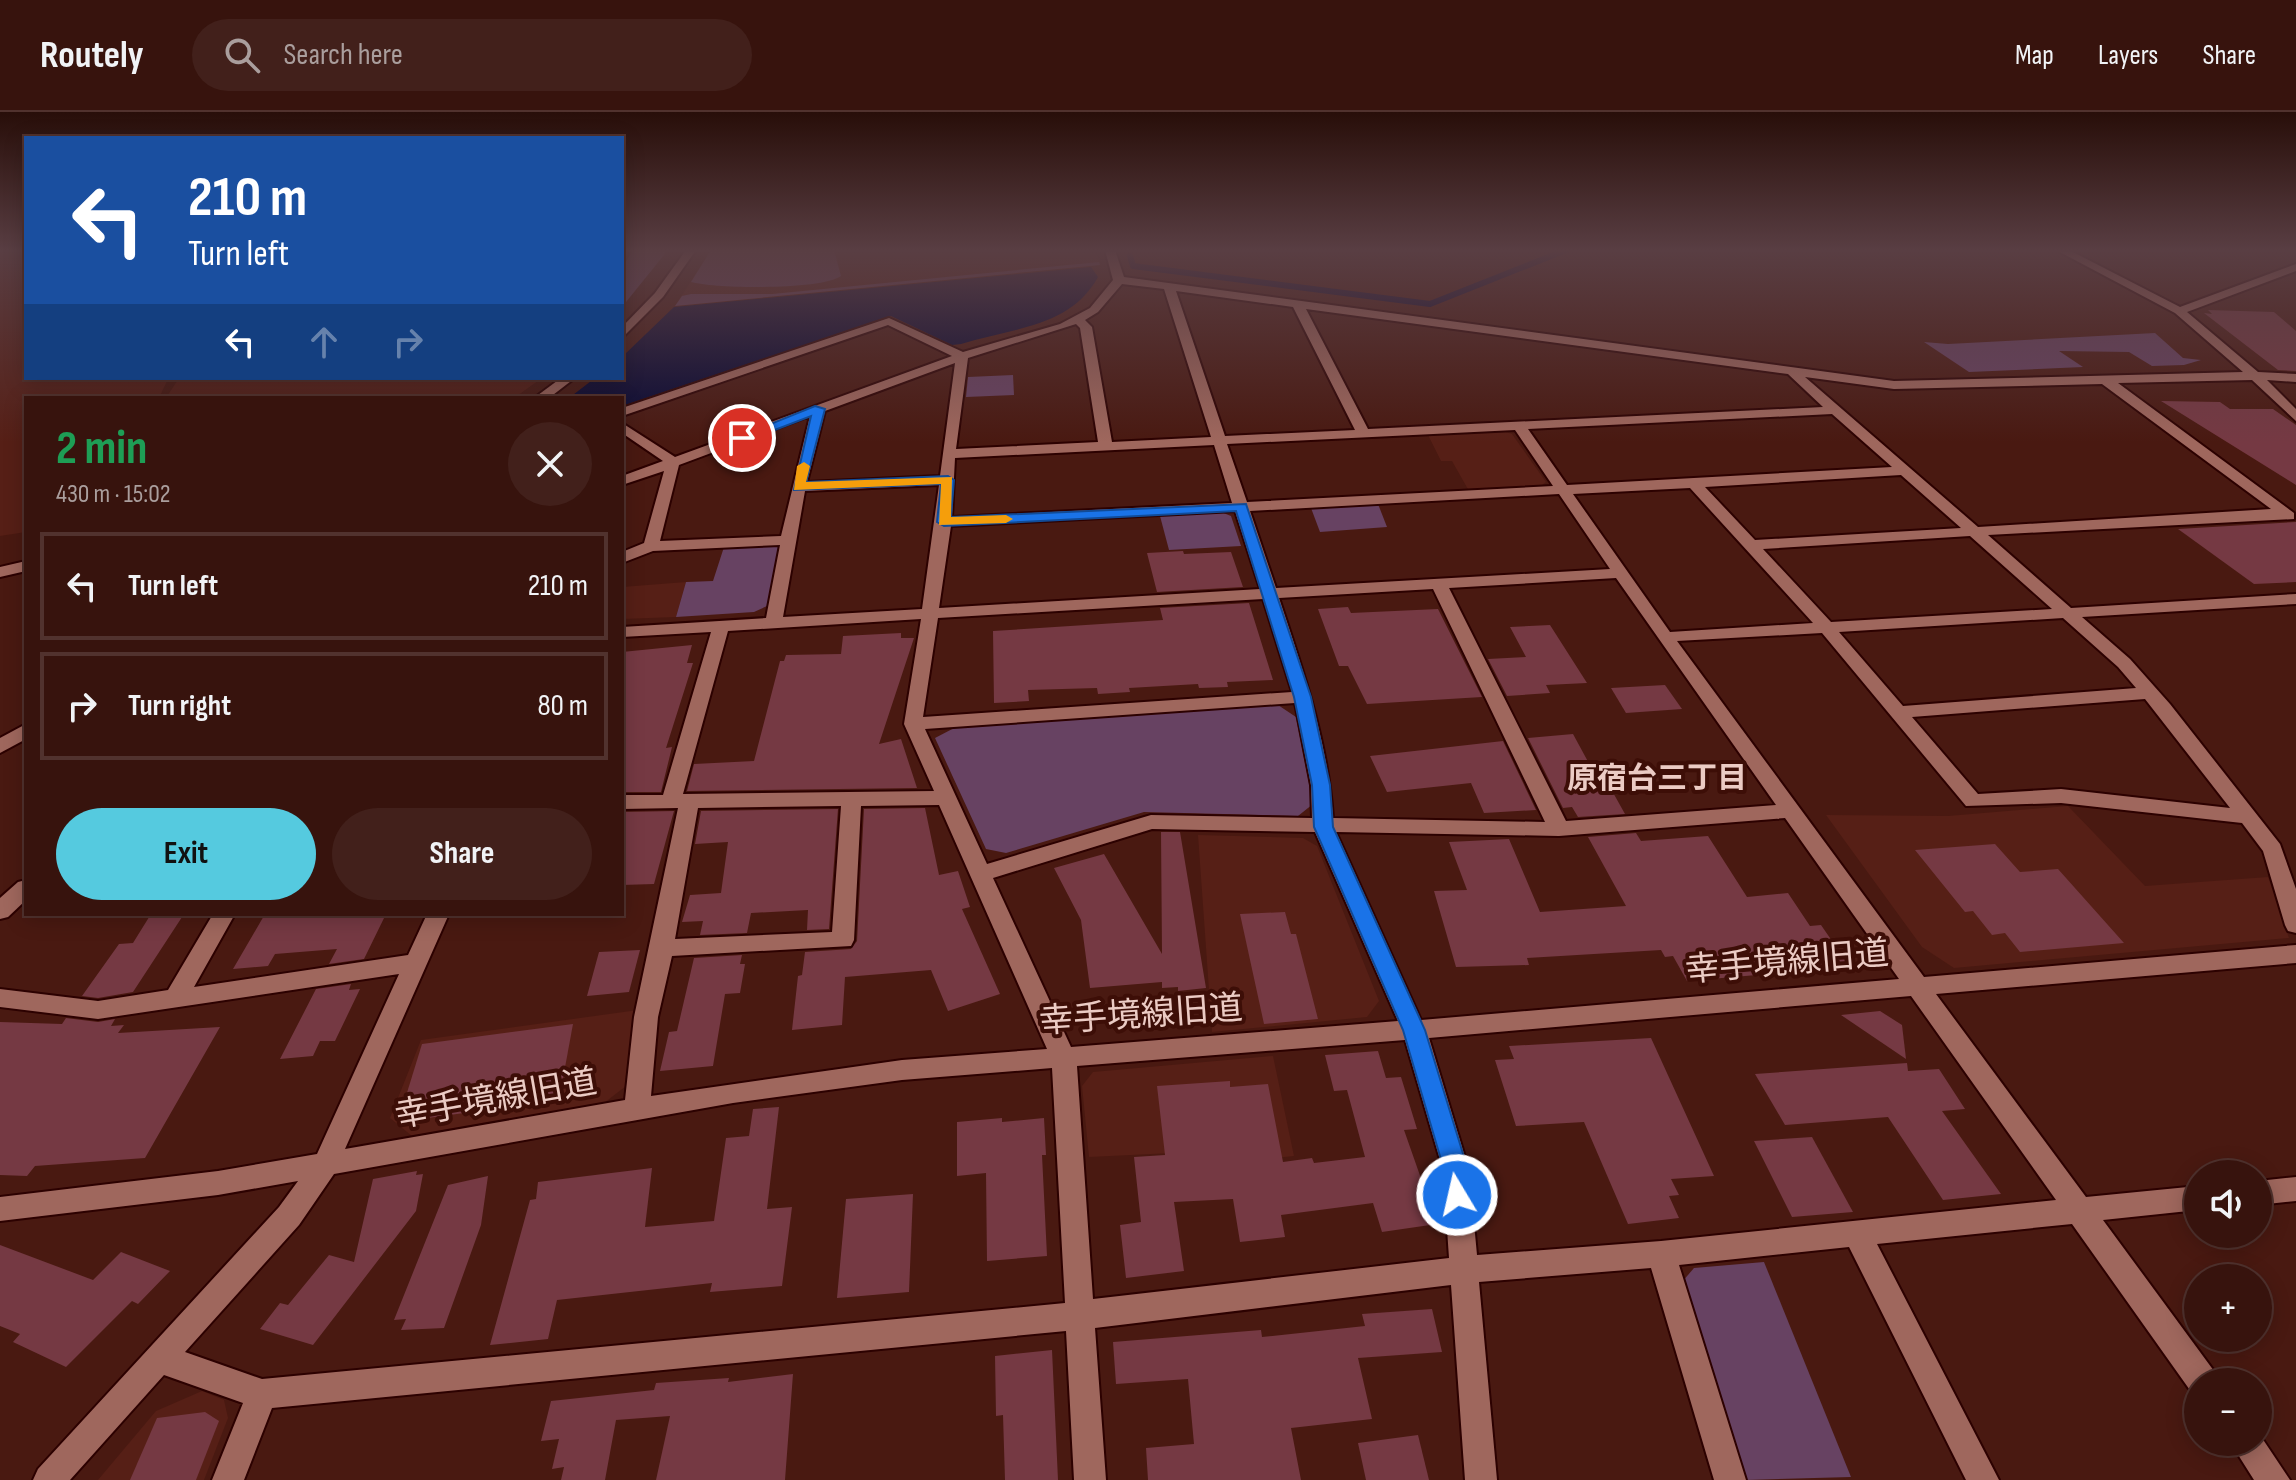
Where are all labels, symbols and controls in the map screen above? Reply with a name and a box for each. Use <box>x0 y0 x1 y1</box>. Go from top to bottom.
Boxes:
search box <box>192 19 752 91</box>
text: Routely <box>40 33 144 78</box>
icon: search <box>220 33 264 77</box>
text: Search here <box>284 37 403 73</box>
text: Map <box>2015 39 2054 72</box>
text: Layers <box>2098 39 2158 72</box>
text: Share <box>2202 39 2256 72</box>
text: 210 m <box>188 165 307 232</box>
icon: left <box>56 168 160 272</box>
text: Turn left <box>188 233 289 276</box>
icon: left <box>218 320 262 364</box>
icon: ahead <box>302 320 346 364</box>
icon: right <box>386 320 430 364</box>
pin <box>708 404 776 472</box>
icon: arrive <box>720 416 764 460</box>
text: 2 min <box>56 420 147 477</box>
button: close <box>508 422 592 506</box>
text: 430 m · 15:02 <box>56 479 170 510</box>
icon: left <box>60 564 104 608</box>
text: Turn left <box>128 568 218 604</box>
text: 210 m <box>528 568 588 604</box>
icon: right <box>60 684 104 728</box>
text: Turn right <box>128 688 231 724</box>
text: 80 m <box>537 688 588 724</box>
district label: 原宿台三丁目 <box>1567 761 1747 797</box>
button: Exit <box>56 808 316 900</box>
button: Share <box>332 808 592 900</box>
street label: 幸手境線旧道 <box>1684 933 1890 991</box>
street label: 幸手境線旧道 <box>1038 987 1244 1043</box>
street label: 幸手境線旧道 <box>392 1061 600 1137</box>
position arrow <box>1415 1153 1499 1237</box>
map controls <box>2184 1160 2272 1456</box>
button: sound <box>2184 1160 2272 1248</box>
button: + <box>2184 1264 2272 1352</box>
button: − <box>2184 1368 2272 1456</box>

